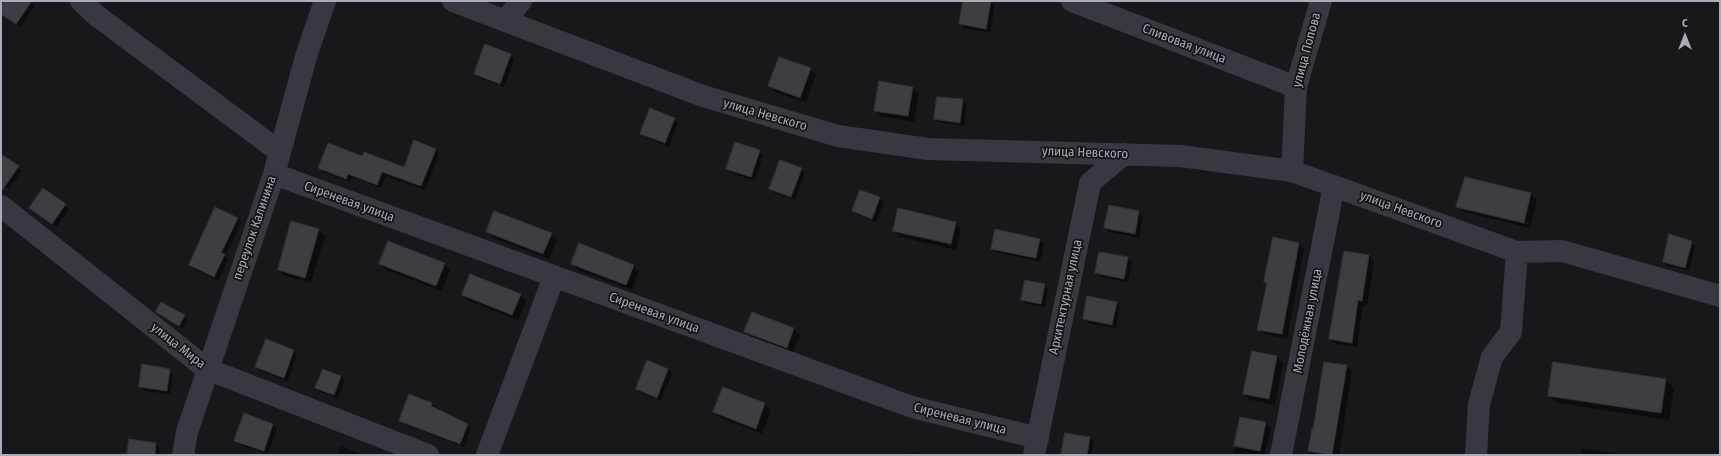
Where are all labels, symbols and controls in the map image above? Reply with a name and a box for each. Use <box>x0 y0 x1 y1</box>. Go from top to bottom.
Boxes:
street label: улица Попова <box>1290 11 1324 89</box>
north arrow <box>1665 16 1705 56</box>
text: С <box>1682 17 1688 30</box>
street label: Сливовая улица <box>1140 21 1228 67</box>
street label: улица Невского <box>721 96 809 134</box>
street label: улица Невского <box>1042 144 1128 162</box>
street label: переулок Калинина <box>230 174 280 282</box>
street label: Сиреневая улица <box>302 178 396 226</box>
street label: улица Невского <box>1358 188 1444 232</box>
street label: Архитектурная улица <box>1046 238 1086 356</box>
street label: Молодёжная улица <box>1290 268 1326 374</box>
street label: Сиреневая улица <box>607 289 701 337</box>
street label: улица Мира <box>148 320 208 372</box>
street label: Сиреневая улица <box>912 400 1008 438</box>

